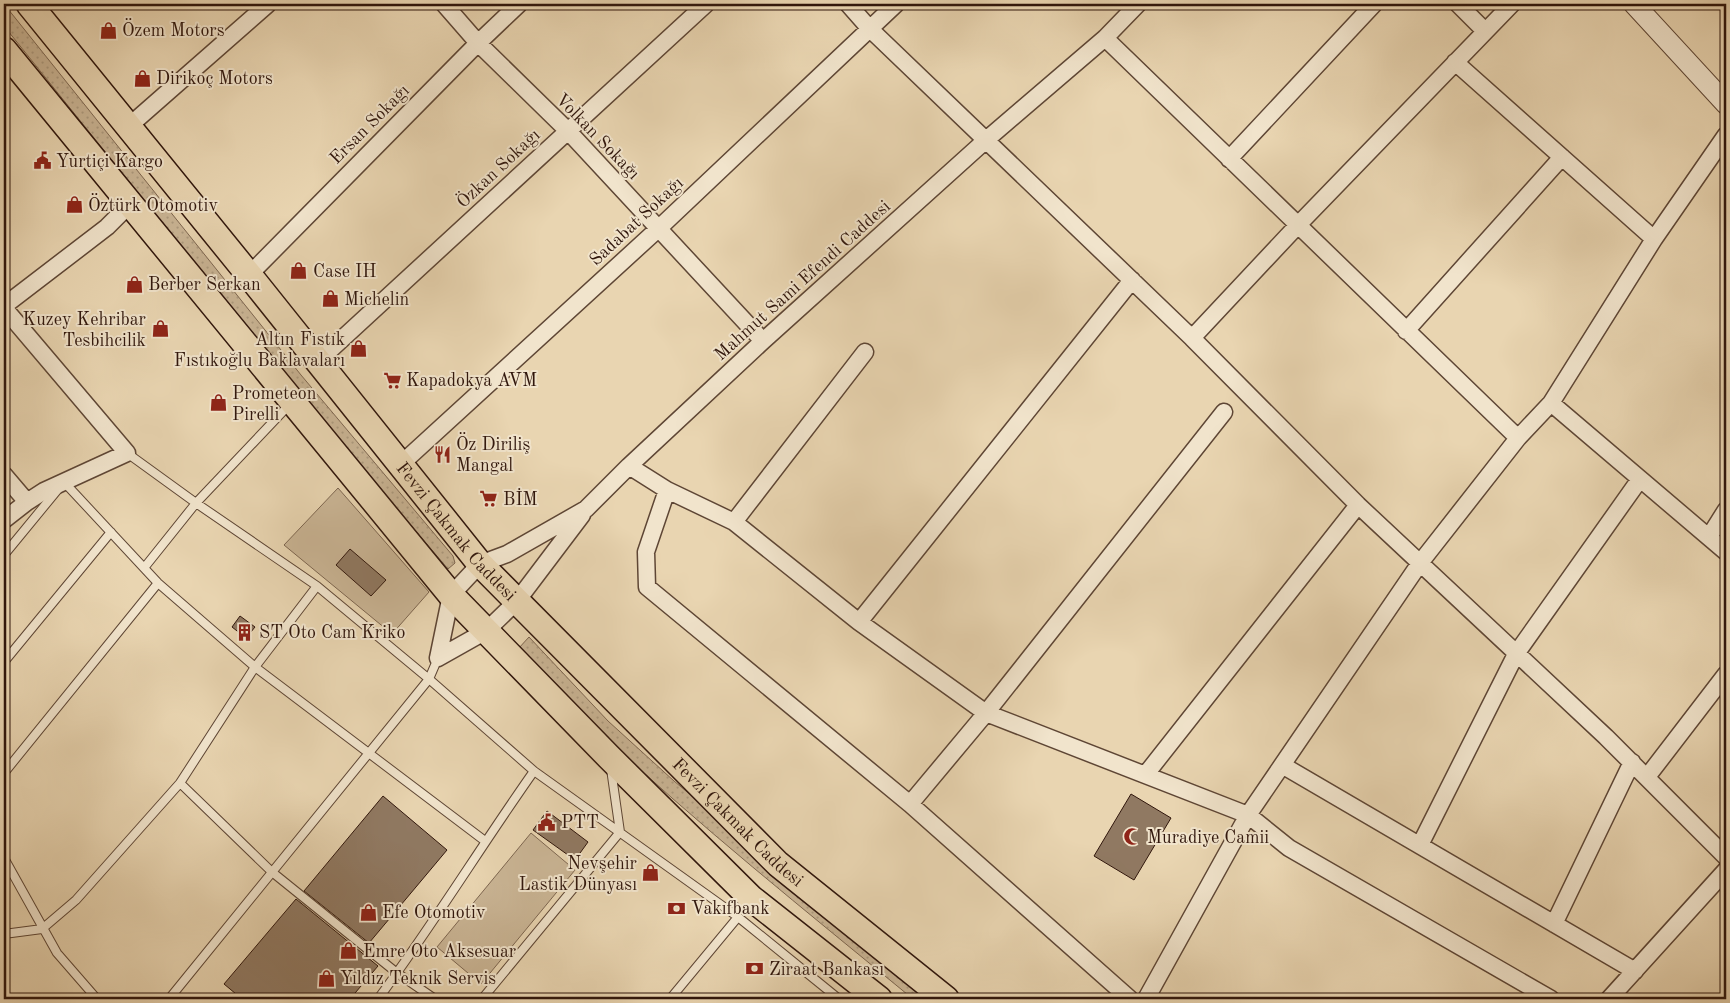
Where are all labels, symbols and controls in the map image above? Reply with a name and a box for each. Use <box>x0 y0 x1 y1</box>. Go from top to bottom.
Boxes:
place label: Özem Motors <box>122 18 225 40</box>
shop icon: Özem Motors <box>98 20 118 40</box>
shop icon: Dirikoç Motors <box>132 68 152 88</box>
place label: Dirikoç Motors <box>156 70 273 88</box>
street label: Ersan Sokağı <box>327 81 413 168</box>
street label: Volkan Sokağı <box>552 90 643 183</box>
street label: Özkan Sokağı <box>451 123 544 212</box>
public building icon: Yurtiçi Kargo <box>32 151 52 171</box>
place label: Yurtiçi Kargo <box>56 153 163 171</box>
street label: Sadabat Sokağı <box>586 174 687 269</box>
place label: Öztürk Otomotiv <box>88 193 218 215</box>
shop icon: Öztürk Otomotiv <box>64 195 84 215</box>
street label: Mahmut Sami Efendi Caddesi <box>711 197 894 364</box>
shop icon: Case IH <box>289 261 309 281</box>
place label: Case IH <box>313 263 376 281</box>
shop icon: Berber Serkan <box>124 274 144 294</box>
place label: Berber Serkan <box>148 276 261 294</box>
shop icon: Michelin <box>320 289 340 309</box>
place label: Michelin <box>344 291 410 309</box>
place label: Kuzey Kehribar Tesbihcilik <box>23 311 147 350</box>
shop icon: Kuzey Kehribar Tesbihcilik <box>150 319 170 339</box>
place label: Altın Fıstık Fıstıkoğlu Baklavaları <box>174 331 345 370</box>
shop icon: Altın Fıstık Fıstıkoğlu Baklavaları <box>349 339 369 359</box>
supermarket icon: Kapadokya AVM <box>382 370 402 390</box>
place label: Kapadokya AVM <box>406 372 537 390</box>
place label: Prometeon Pirelli <box>232 385 317 424</box>
shop icon: Prometeon Pirelli <box>208 393 228 413</box>
place label: Öz Diriliş Mangal <box>456 432 530 475</box>
restaurant icon: Öz Diriliş Mangal <box>432 444 452 464</box>
street label: Fevzi Çakmak Caddesi <box>392 459 519 605</box>
place label: BİM <box>503 488 538 509</box>
supermarket icon: BİM <box>479 489 499 509</box>
building icon: ST Oto Cam Kriko <box>235 622 255 642</box>
place label: ST Oto Cam Kriko <box>259 624 405 642</box>
street label: Fevzi Çakmak Caddesi <box>668 755 806 891</box>
public building icon: PTT <box>537 812 557 832</box>
place label: PTT <box>561 814 599 832</box>
mosque icon: Muradiye Camii <box>1123 827 1143 847</box>
place label: Muradiye Camii <box>1147 829 1269 847</box>
place label: Nevşehir Lastik Dünyası <box>519 855 638 894</box>
shop icon: Nevşehir Lastik Dünyası <box>641 863 661 883</box>
bank icon: Vakıfbank <box>667 898 687 918</box>
place label: Vakıfbank <box>691 900 770 918</box>
shop icon: Efe Otomotiv <box>358 902 378 922</box>
place label: Efe Otomotiv <box>382 904 486 922</box>
shop icon: Emre Oto Aksesuar <box>339 941 359 961</box>
place label: Emre Oto Aksesuar <box>363 943 517 961</box>
bank icon: Ziraat Bankası <box>745 959 765 979</box>
place label: Ziraat Bankası <box>769 961 884 979</box>
shop icon: Yıldız Teknik Servis <box>316 968 336 988</box>
place label: Yıldız Teknik Servis <box>340 970 496 988</box>

